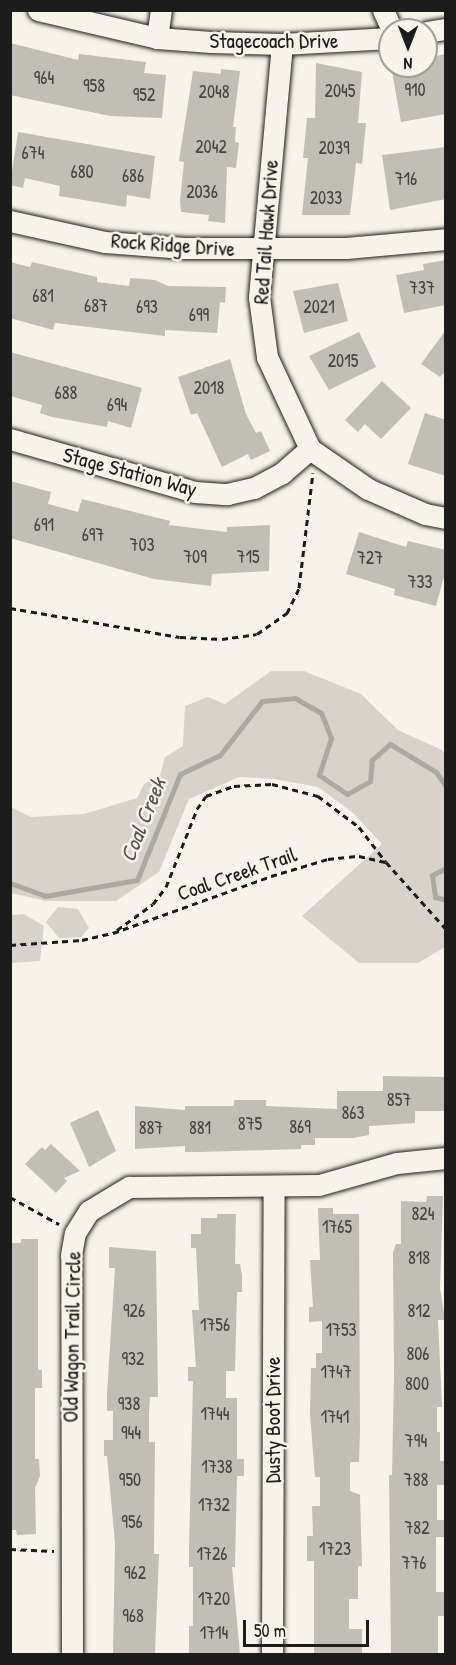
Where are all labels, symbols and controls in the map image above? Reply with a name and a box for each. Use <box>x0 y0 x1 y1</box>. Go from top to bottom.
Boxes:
north arrow <box>378 18 438 78</box>
street label: Stagecoach Drive <box>210 28 338 54</box>
text: N <box>404 53 412 75</box>
house number: 964 <box>34 67 54 89</box>
house number: 958 <box>83 75 105 97</box>
house number: 910 <box>404 79 426 101</box>
house number: 2045 <box>325 80 355 102</box>
house number: 2048 <box>198 81 230 103</box>
house number: 952 <box>133 84 155 106</box>
house number: 2042 <box>195 136 227 158</box>
house number: 2039 <box>318 137 350 159</box>
house number: 674 <box>22 142 44 164</box>
street label: Red Tail Hawk Drive <box>248 159 284 305</box>
house number: 680 <box>70 161 94 183</box>
house number: 686 <box>122 165 144 187</box>
house number: 716 <box>395 168 417 190</box>
house number: 2036 <box>186 181 218 203</box>
house number: 2033 <box>310 187 342 209</box>
street label: Rock Ridge Drive <box>110 228 236 262</box>
house number: 737 <box>409 277 435 299</box>
house number: 681 <box>32 285 54 307</box>
house number: 687 <box>84 295 108 317</box>
house number: 693 <box>136 296 158 318</box>
house number: 2021 <box>303 296 335 318</box>
house number: 699 <box>189 304 209 326</box>
house number: 2015 <box>328 350 358 372</box>
house number: 2018 <box>194 377 224 399</box>
house number: 688 <box>55 382 77 404</box>
house number: 694 <box>107 394 127 416</box>
street label: Stage Station Way <box>60 442 200 502</box>
house number: 691 <box>34 514 54 536</box>
house number: 697 <box>82 524 104 546</box>
house number: 703 <box>129 534 155 556</box>
house number: 709 <box>183 546 207 568</box>
house number: 715 <box>236 546 260 568</box>
house number: 727 <box>357 547 383 569</box>
house number: 733 <box>407 571 433 593</box>
water label: Coal Creek <box>114 774 172 866</box>
street label: Coal Creek Trail <box>174 842 300 906</box>
house number: 857 <box>387 1089 411 1111</box>
house number: 863 <box>341 1102 365 1124</box>
house number: 875 <box>238 1113 262 1135</box>
house number: 869 <box>289 1116 311 1138</box>
house number: 887 <box>139 1117 163 1139</box>
house number: 881 <box>189 1117 211 1139</box>
house number: 824 <box>412 1203 434 1225</box>
house number: 1765 <box>322 1216 352 1238</box>
house number: 818 <box>408 1247 430 1269</box>
street label: Old Wagon Trail Circle <box>58 1251 86 1423</box>
house number: 926 <box>123 1300 145 1322</box>
house number: 812 <box>408 1300 430 1322</box>
house number: 1756 <box>200 1314 230 1336</box>
house number: 1753 <box>325 1319 357 1341</box>
house number: 806 <box>406 1343 430 1365</box>
house number: 932 <box>121 1348 145 1370</box>
street label: Dusty Boot Drive <box>260 1357 286 1483</box>
house number: 1747 <box>320 1361 352 1383</box>
house number: 800 <box>405 1373 429 1395</box>
house number: 938 <box>118 1393 140 1415</box>
house number: 1744 <box>201 1403 229 1425</box>
house number: 1741 <box>321 1406 349 1428</box>
house number: 944 <box>121 1422 141 1444</box>
house number: 794 <box>405 1430 427 1452</box>
house number: 1738 <box>201 1456 233 1478</box>
house number: 950 <box>119 1469 141 1491</box>
house number: 788 <box>404 1469 428 1491</box>
house number: 1732 <box>198 1494 230 1516</box>
house number: 956 <box>121 1511 143 1533</box>
house number: 782 <box>404 1517 430 1539</box>
house number: 1723 <box>319 1538 351 1560</box>
house number: 1726 <box>196 1543 228 1565</box>
house number: 776 <box>401 1552 427 1574</box>
house number: 962 <box>124 1562 146 1584</box>
house number: 1720 <box>198 1588 230 1610</box>
house number: 968 <box>122 1605 144 1627</box>
scale bar <box>246 1608 372 1646</box>
text: 50 m <box>254 1618 286 1643</box>
house number: 1714 <box>200 1622 228 1644</box>

